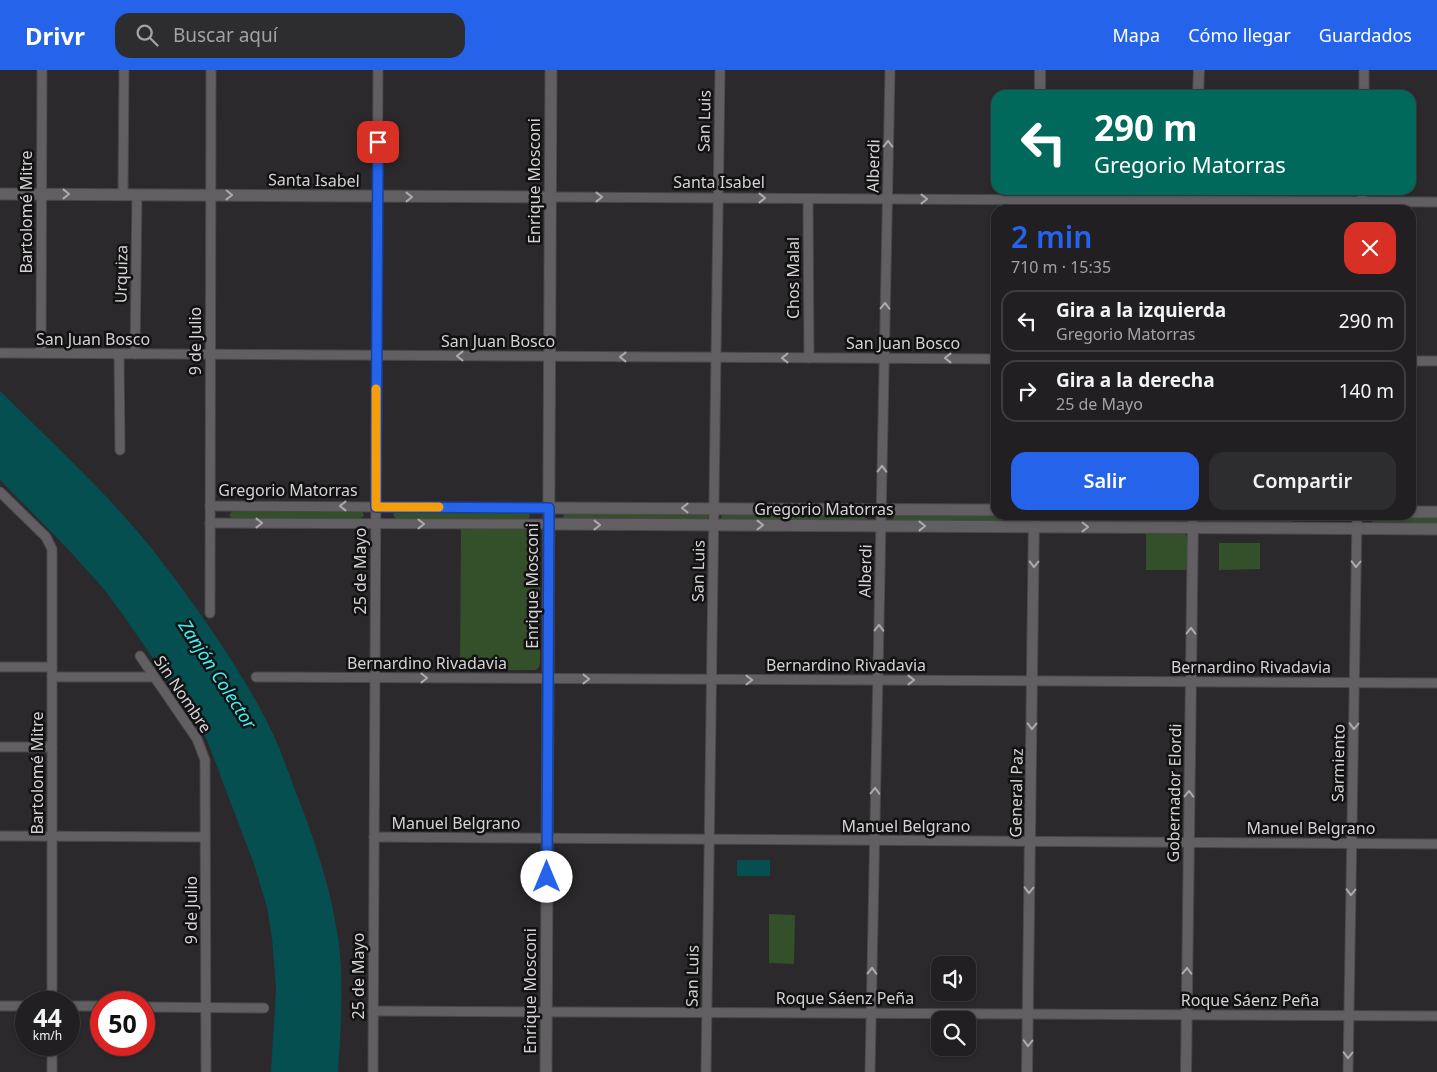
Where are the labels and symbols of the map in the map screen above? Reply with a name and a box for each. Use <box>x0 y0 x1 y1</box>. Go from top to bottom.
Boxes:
street label: San Luis <box>692 90 716 152</box>
street label: Enrique Mosconi <box>523 118 545 244</box>
pin <box>357 121 399 163</box>
street label: Alberdi <box>862 139 884 193</box>
one-way arrow <box>883 140 894 148</box>
street label: Bartolomé Mitre <box>15 150 37 274</box>
street label: Santa Isabel <box>268 168 360 192</box>
street label: Santa Isabel <box>673 171 765 193</box>
one-way arrow <box>62 189 70 199</box>
one-way arrow <box>225 190 233 200</box>
one-way arrow <box>405 192 413 202</box>
one-way arrow <box>596 192 603 202</box>
one-way arrow <box>758 193 766 203</box>
one-way arrow <box>920 194 928 204</box>
street label: Chos Malal <box>782 237 804 319</box>
street label: Urquiza <box>109 245 133 303</box>
one-way arrow <box>880 302 890 310</box>
street label: 9 de Julio <box>184 307 206 375</box>
street label: San Juan Bosco <box>36 328 150 350</box>
street label: San Juan Bosco <box>441 330 555 352</box>
street label: San Juan Bosco <box>846 332 960 354</box>
one-way arrow <box>456 351 464 361</box>
one-way arrow <box>618 352 626 362</box>
one-way arrow <box>781 353 788 363</box>
one-way arrow <box>943 353 951 364</box>
one-way arrow <box>877 465 887 472</box>
street label: Gregorio Matorras <box>218 479 358 501</box>
street label: Gregorio Matorras <box>754 498 894 520</box>
one-way arrow <box>338 501 346 512</box>
one-way arrow <box>681 503 688 513</box>
one-way arrow <box>255 518 263 528</box>
one-way arrow <box>418 519 425 529</box>
one-way arrow <box>594 519 602 530</box>
one-way arrow <box>756 520 764 530</box>
one-way arrow <box>919 521 927 531</box>
one-way arrow <box>1082 522 1089 532</box>
street label: Enrique Mosconi <box>521 523 543 649</box>
street label: 25 de Mayo <box>349 528 371 614</box>
street label: San Luis <box>686 540 710 602</box>
street label: Alberdi <box>854 544 876 598</box>
one-way arrow <box>1029 560 1039 568</box>
one-way arrow <box>1351 560 1361 568</box>
water label: Zanjón Colector <box>173 614 263 734</box>
one-way arrow <box>873 624 884 632</box>
one-way arrow <box>1186 627 1196 634</box>
street label: Sin Nombre <box>149 651 217 737</box>
street label: Bernardino Rivadavia <box>347 652 507 674</box>
street label: Bernardino Rivadavia <box>766 654 926 676</box>
street label: Bernardino Rivadavia <box>1171 656 1331 678</box>
one-way arrow <box>420 673 428 683</box>
one-way arrow <box>582 674 590 684</box>
one-way arrow <box>745 674 753 685</box>
one-way arrow <box>908 675 915 685</box>
street label: Bartolomé Mitre <box>26 711 48 835</box>
one-way arrow <box>1026 722 1037 730</box>
one-way arrow <box>1349 722 1359 730</box>
street label: Gobernador Elordi <box>1162 723 1186 863</box>
street label: Sarmiento <box>1326 724 1350 802</box>
street label: General Paz <box>1004 748 1028 838</box>
one-way arrow <box>870 787 880 794</box>
one-way arrow <box>1184 789 1194 797</box>
street label: Manuel Belgrano <box>392 812 520 834</box>
street label: Manuel Belgrano <box>842 815 970 837</box>
street label: Manuel Belgrano <box>1247 817 1375 839</box>
position arrow <box>520 850 572 902</box>
street label: 9 de Julio <box>180 876 202 944</box>
one-way arrow <box>1024 886 1035 894</box>
one-way arrow <box>1346 888 1356 896</box>
street label: Enrique Mosconi <box>519 928 541 1054</box>
street label: 25 de Mayo <box>347 933 369 1019</box>
street label: San Luis <box>680 945 704 1007</box>
one-way arrow <box>866 967 877 975</box>
one-way arrow <box>1182 967 1192 974</box>
street label: Roque Sáenz Peña <box>776 987 914 1009</box>
street label: Roque Sáenz Peña <box>1181 989 1319 1011</box>
speed limit sign: 50 <box>90 991 155 1056</box>
one-way arrow <box>1022 1039 1033 1047</box>
one-way arrow <box>1343 1051 1354 1059</box>

